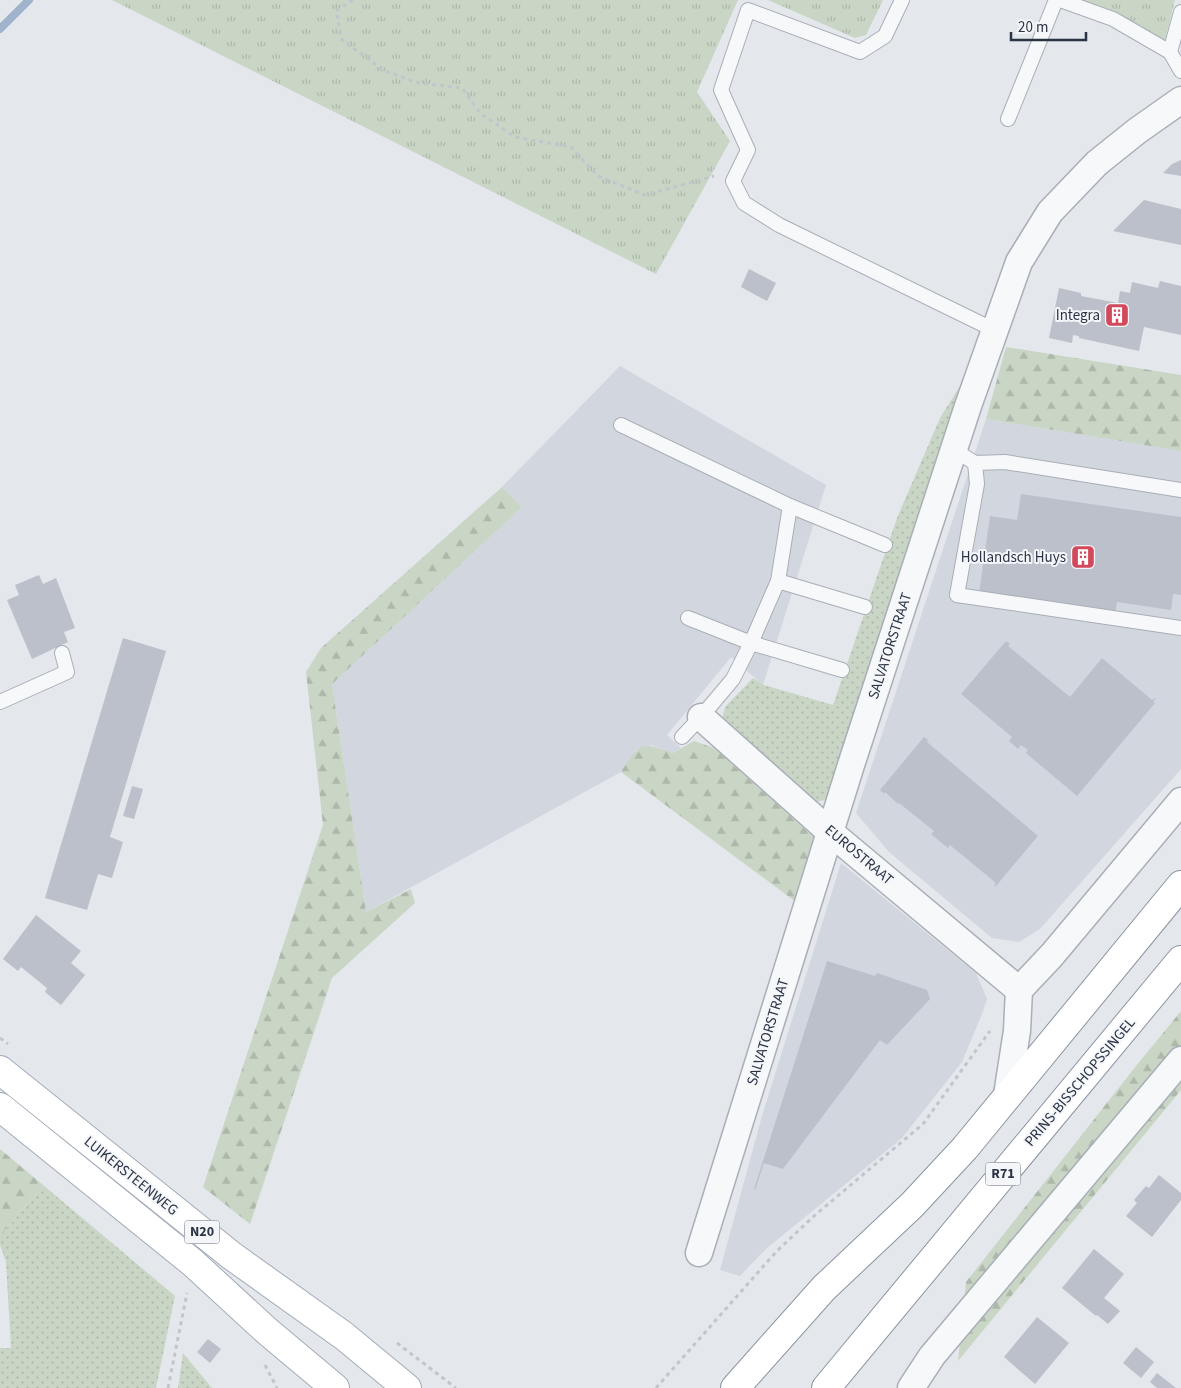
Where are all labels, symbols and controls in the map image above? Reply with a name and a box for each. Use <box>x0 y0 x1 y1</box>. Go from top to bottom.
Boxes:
scale bar <box>1011 10 1086 42</box>
text: 20 m <box>1018 17 1048 38</box>
building icon: Integra <box>1104 302 1130 328</box>
place label: Integra <box>1056 305 1100 326</box>
building icon: Hollandsch Huys <box>1070 544 1096 570</box>
place label: Hollandsch Huys <box>961 547 1066 568</box>
street label: SALVATORSTRAAT <box>863 590 917 702</box>
street label: EUROSTRAAT <box>820 820 898 890</box>
street label: SALVATORSTRAAT <box>742 976 794 1088</box>
street label: PRINS-BISSCHOPSSINGEL <box>1020 1013 1140 1151</box>
street label: LUIKERSTEENWEG <box>79 1131 183 1221</box>
road number: R71 <box>986 1162 1020 1186</box>
road number: N20 <box>184 1220 220 1244</box>

